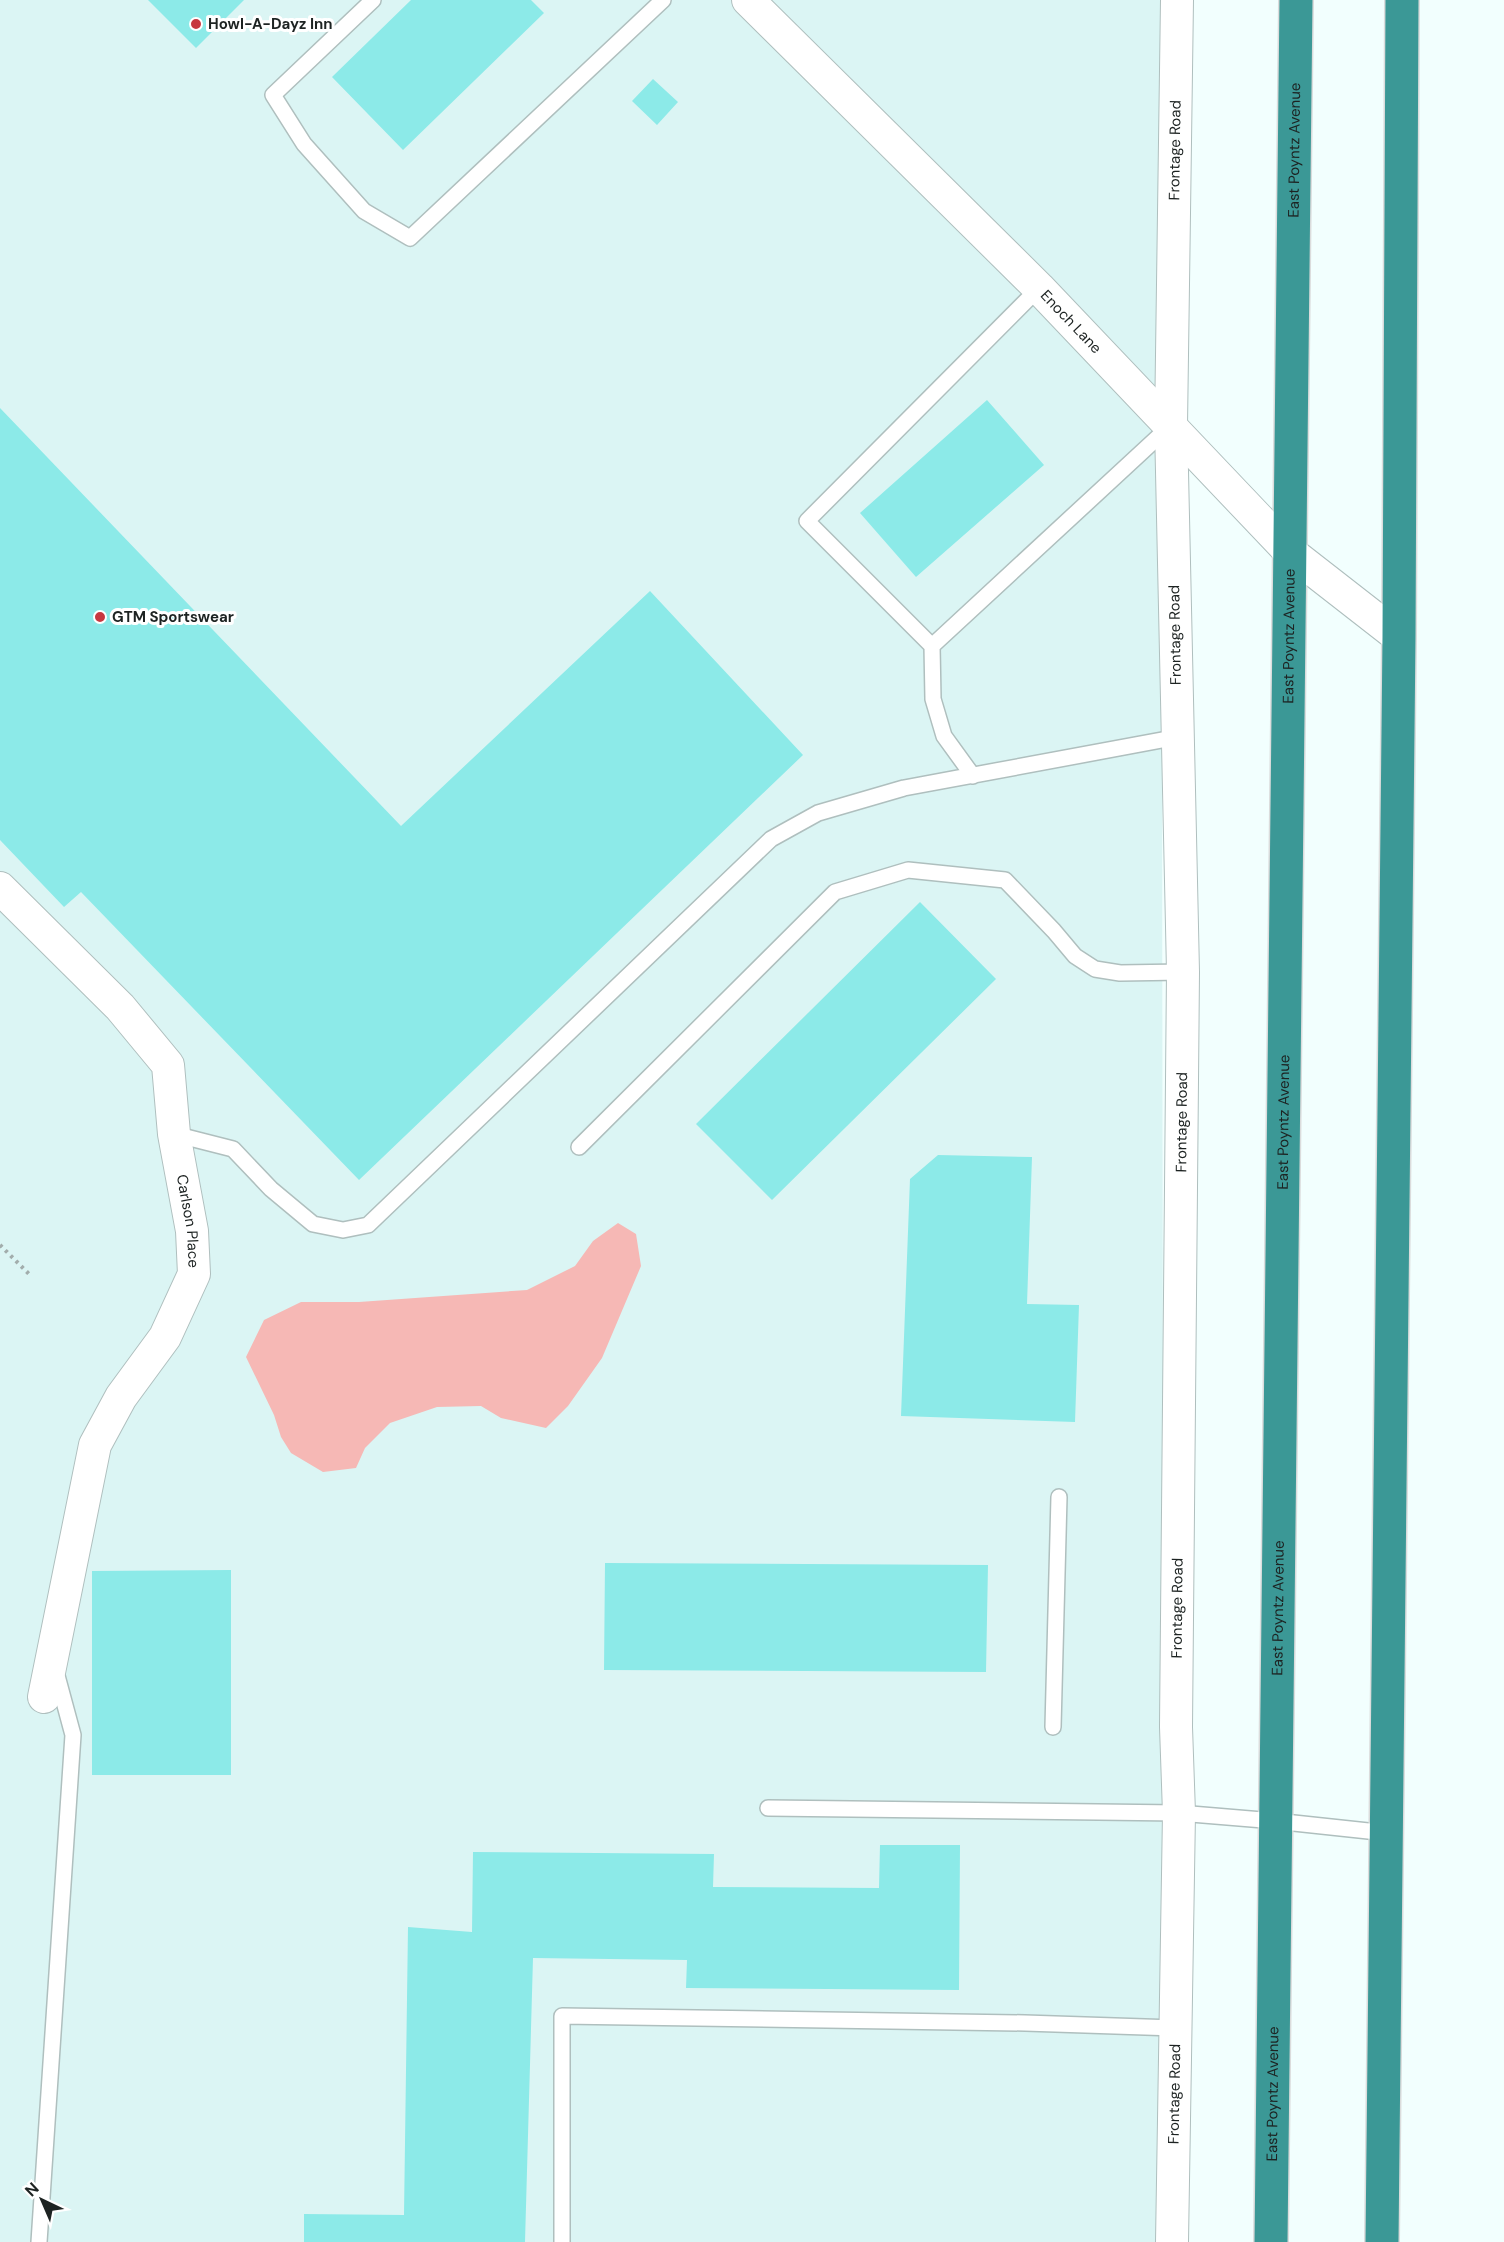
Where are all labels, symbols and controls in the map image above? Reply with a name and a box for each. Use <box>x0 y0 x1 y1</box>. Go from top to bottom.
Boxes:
place label: Howl-A-Dayz Inn <box>208 14 333 34</box>
marker: Howl-A-Dayz Inn <box>189 17 203 31</box>
street label: East Poyntz Avenue <box>1284 82 1305 218</box>
street label: Frontage Road <box>1164 100 1186 201</box>
street label: Enoch Lane <box>1036 286 1106 358</box>
street label: East Poyntz Avenue <box>1278 568 1300 704</box>
street label: Frontage Road <box>1164 585 1186 685</box>
place label: GTM Sportswear <box>112 607 234 627</box>
marker: GTM Sportswear <box>93 610 107 624</box>
street label: East Poyntz Avenue <box>1273 1054 1294 1190</box>
street label: Frontage Road <box>1171 1072 1192 1172</box>
street label: Carlson Place <box>172 1173 204 1268</box>
street label: East Poyntz Avenue <box>1267 1540 1289 1676</box>
street label: Frontage Road <box>1167 1558 1188 1658</box>
street label: East Poyntz Avenue <box>1262 2026 1283 2162</box>
street label: Frontage Road <box>1164 2044 1185 2144</box>
north arrow <box>12 2170 72 2230</box>
text: N <box>20 2178 43 2201</box>

